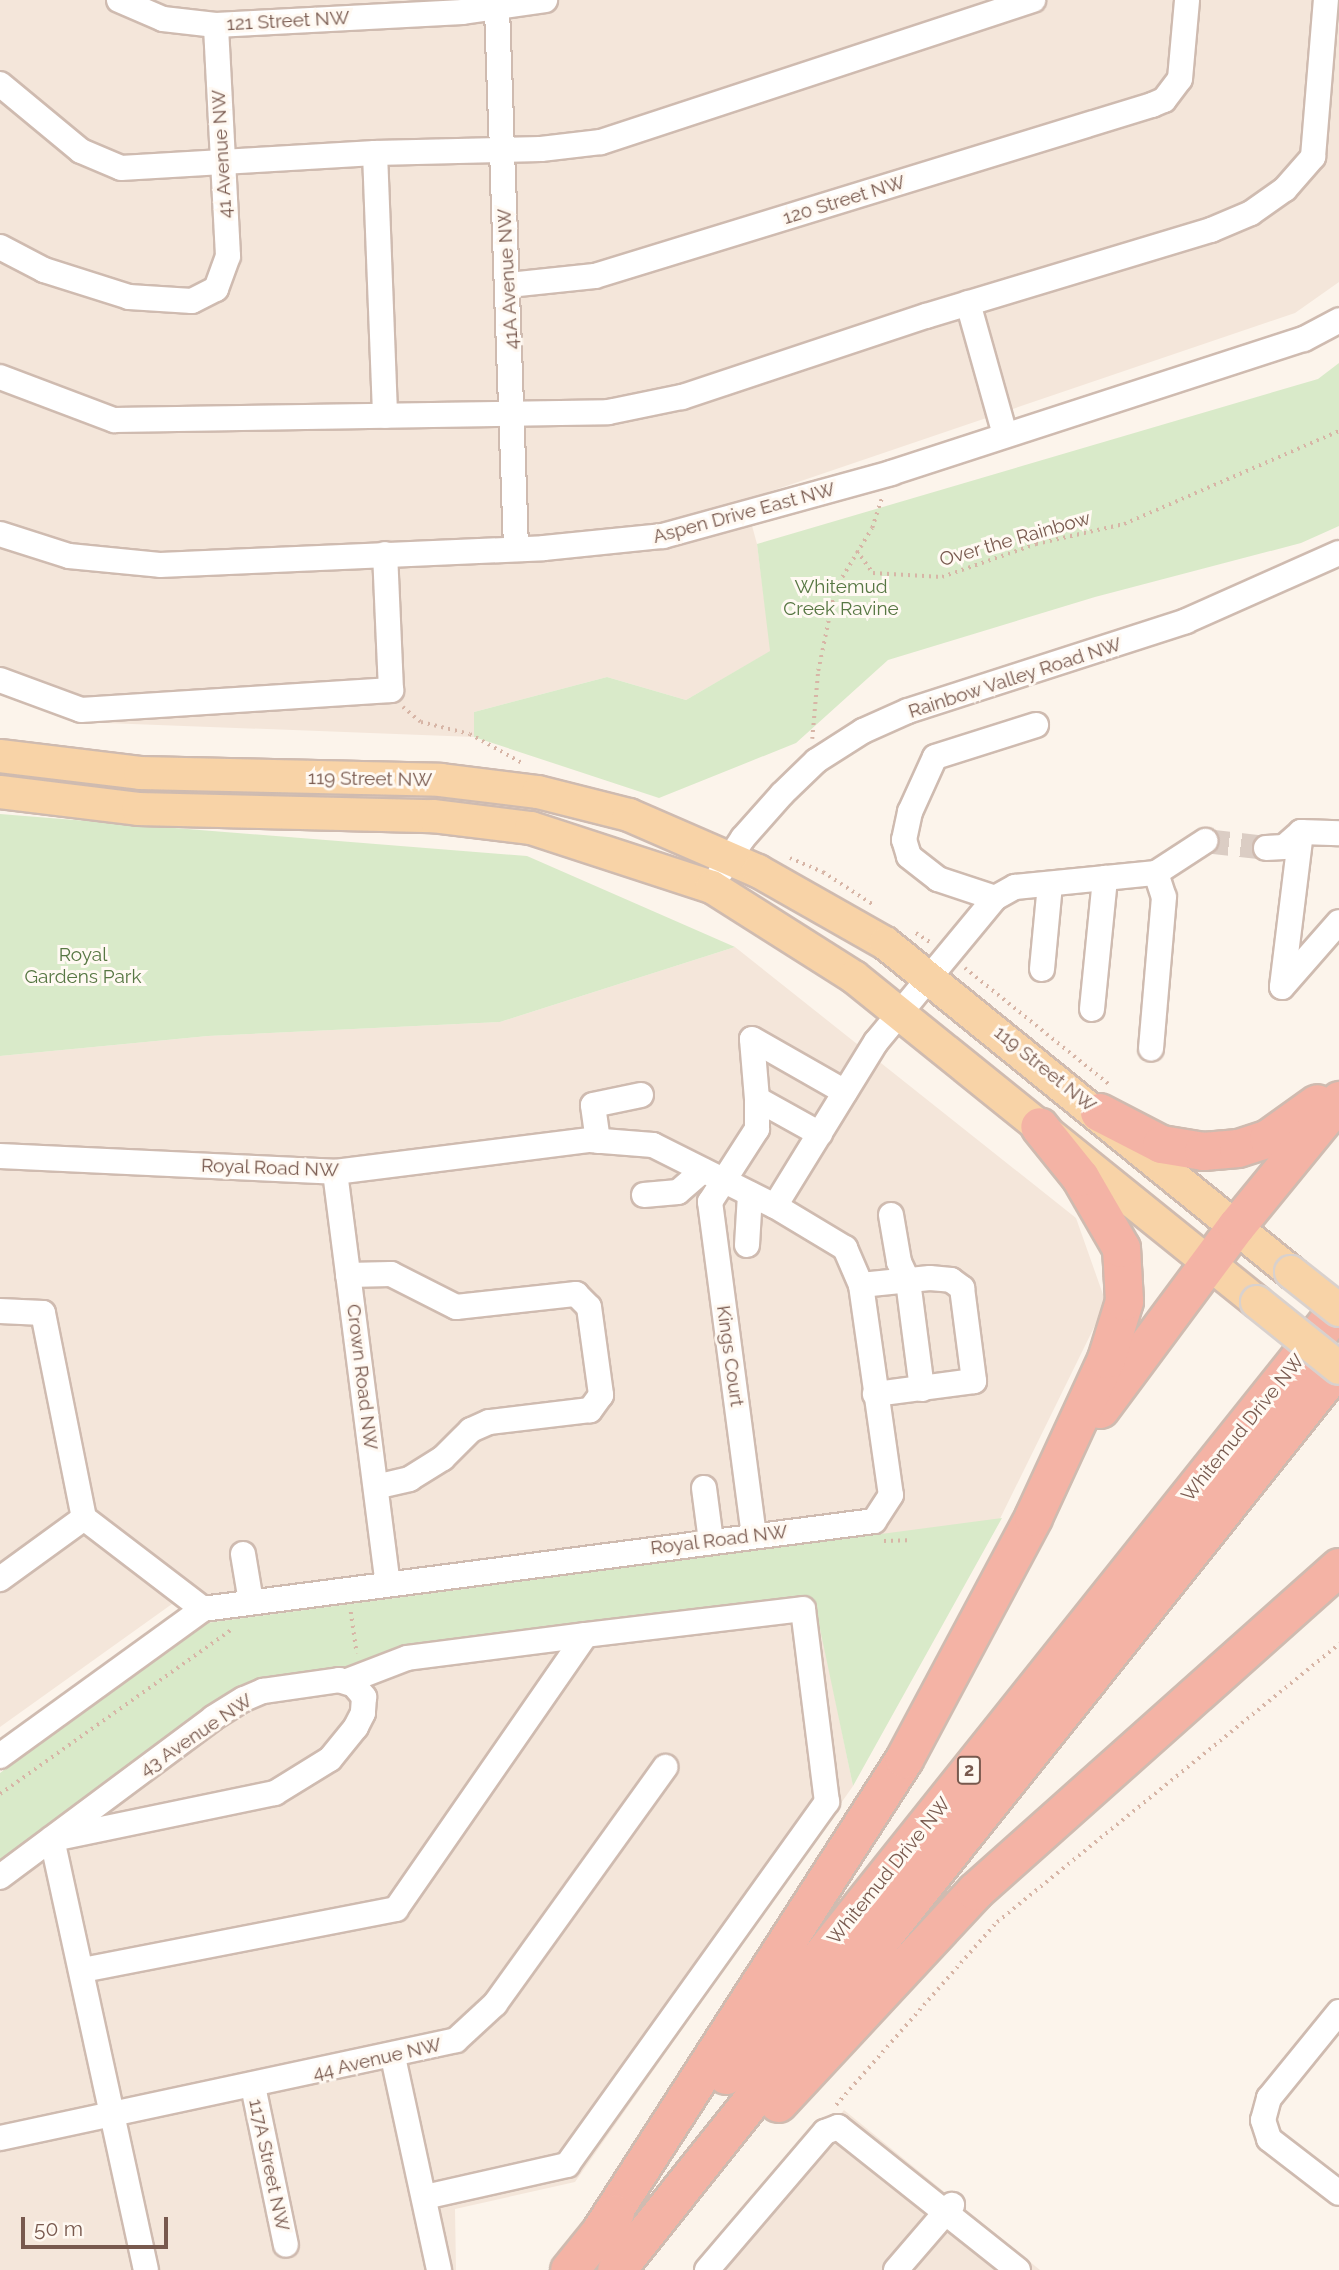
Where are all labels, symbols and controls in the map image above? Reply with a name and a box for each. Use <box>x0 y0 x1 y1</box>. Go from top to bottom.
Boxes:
street label: 121 Street NW <box>226 6 350 36</box>
street label: 41 Avenue NW <box>207 89 237 219</box>
street label: 120 Street NW <box>780 171 908 229</box>
street label: 41A Avenue NW <box>493 207 523 351</box>
street label: Aspen Drive East NW <box>650 478 838 548</box>
street label: Over the Rainbow <box>937 507 1093 571</box>
park label: Whitemud Creek Ravine <box>783 576 899 620</box>
street label: Rainbow Valley Road NW <box>905 632 1125 724</box>
street label: 119 Street NW <box>308 767 432 791</box>
park label: Royal Gardens Park <box>24 944 142 988</box>
street label: 119 Street NW <box>990 1021 1100 1117</box>
street label: Royal Road NW <box>200 1154 340 1182</box>
street label: Crown Road NW <box>342 1303 382 1451</box>
street label: Kings Court <box>712 1304 748 1408</box>
street label: Whitemud Drive NW <box>1177 1350 1309 1506</box>
street label: Royal Road NW <box>649 1520 789 1560</box>
street label: 43 Avenue NW <box>135 1689 257 1781</box>
road number: 2 <box>957 1756 981 1784</box>
street label: Whitemud Drive NW <box>823 1793 955 1949</box>
street label: 44 Avenue NW <box>310 2033 444 2085</box>
street label: 117A Street NW <box>244 2096 294 2234</box>
scale bar <box>24 2204 172 2248</box>
text: 50 m <box>34 2216 83 2241</box>

